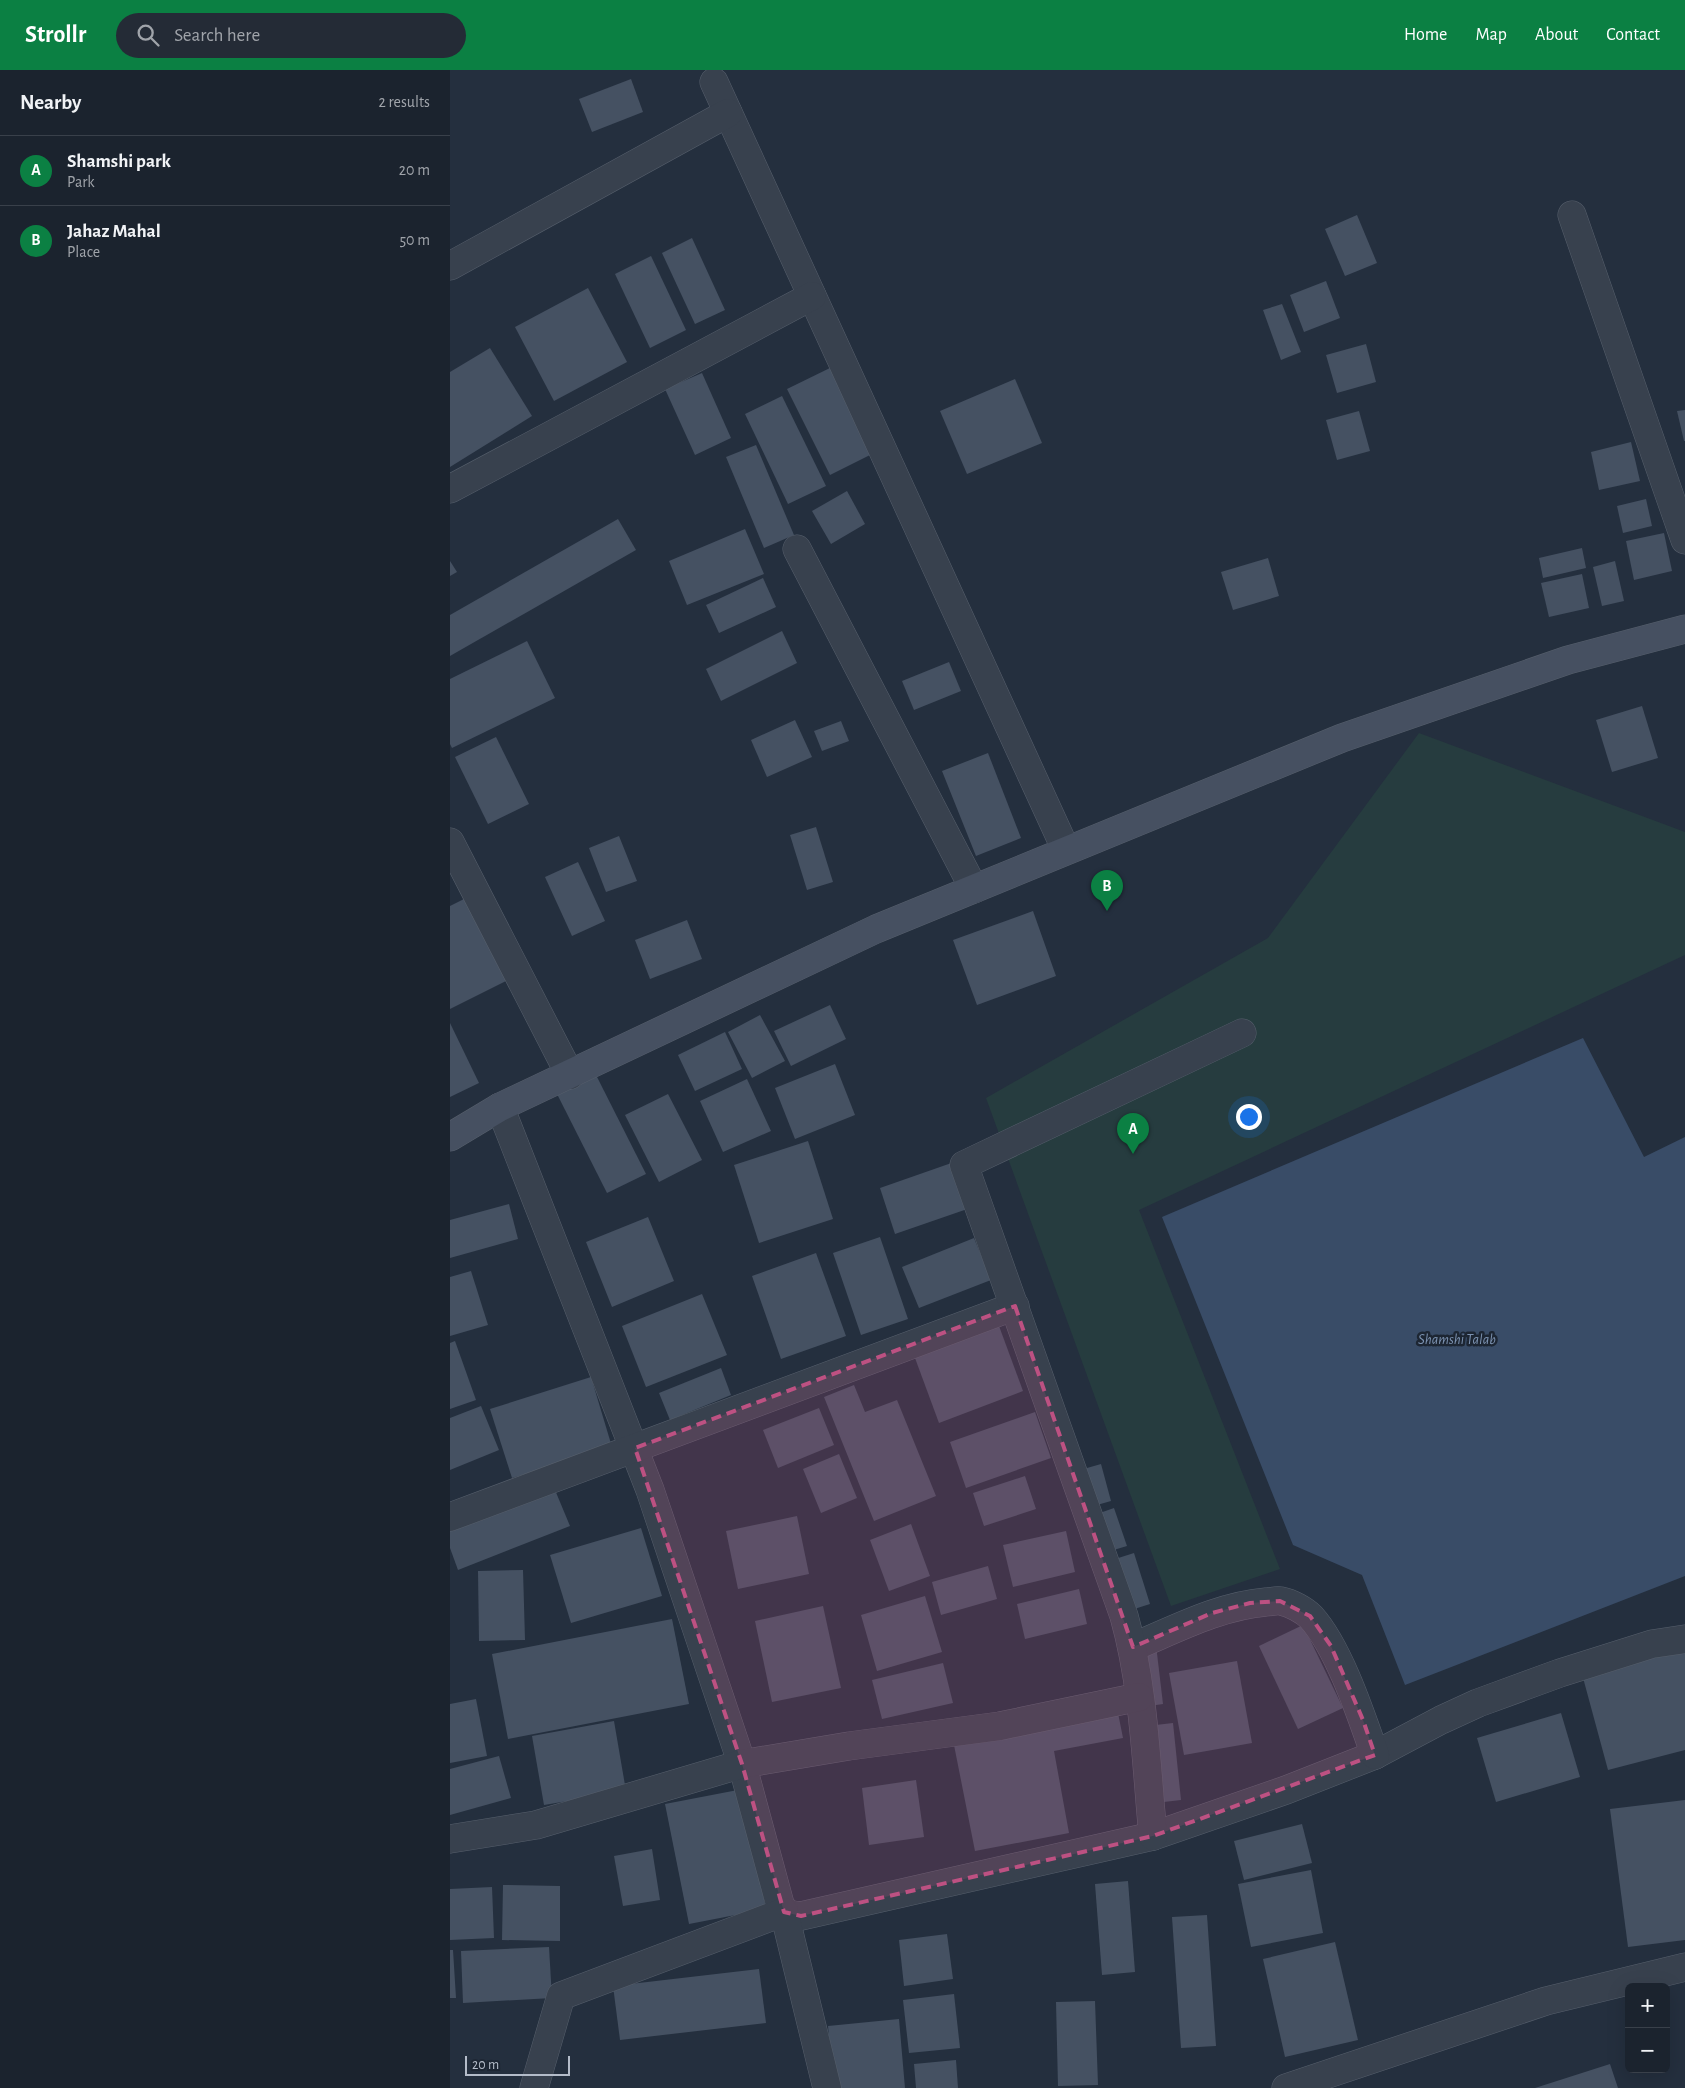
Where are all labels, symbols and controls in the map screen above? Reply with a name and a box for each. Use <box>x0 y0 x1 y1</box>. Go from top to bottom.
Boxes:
search box <box>116 13 466 58</box>
icon: search <box>134 21 162 49</box>
text: Strollr <box>25 23 86 47</box>
text: Search here <box>174 26 260 45</box>
text: Home <box>1404 26 1447 44</box>
text: Map <box>1475 26 1507 44</box>
text: About <box>1535 26 1578 44</box>
text: Contact <box>1606 26 1660 44</box>
text: Nearby <box>20 92 81 113</box>
text: 2 results <box>378 94 430 110</box>
text: Shamshi park <box>67 152 171 171</box>
text: A <box>31 162 41 178</box>
text: 20 m <box>399 162 430 178</box>
text: Park <box>67 174 95 190</box>
text: Jahaz Mahal <box>67 222 161 241</box>
text: B <box>31 232 41 248</box>
text: 50 m <box>399 232 430 248</box>
text: Place <box>67 244 100 260</box>
pin: B <box>1091 870 1123 911</box>
your location <box>1236 1104 1262 1130</box>
pin: A <box>1117 1113 1149 1154</box>
water label: Shamshi Talab <box>1418 1332 1496 1347</box>
map controls <box>1625 1983 1670 2073</box>
button: + <box>1625 1983 1670 2028</box>
button: − <box>1625 2028 1670 2073</box>
scale bar <box>465 2053 570 2076</box>
text: 20 m <box>472 2058 499 2072</box>

